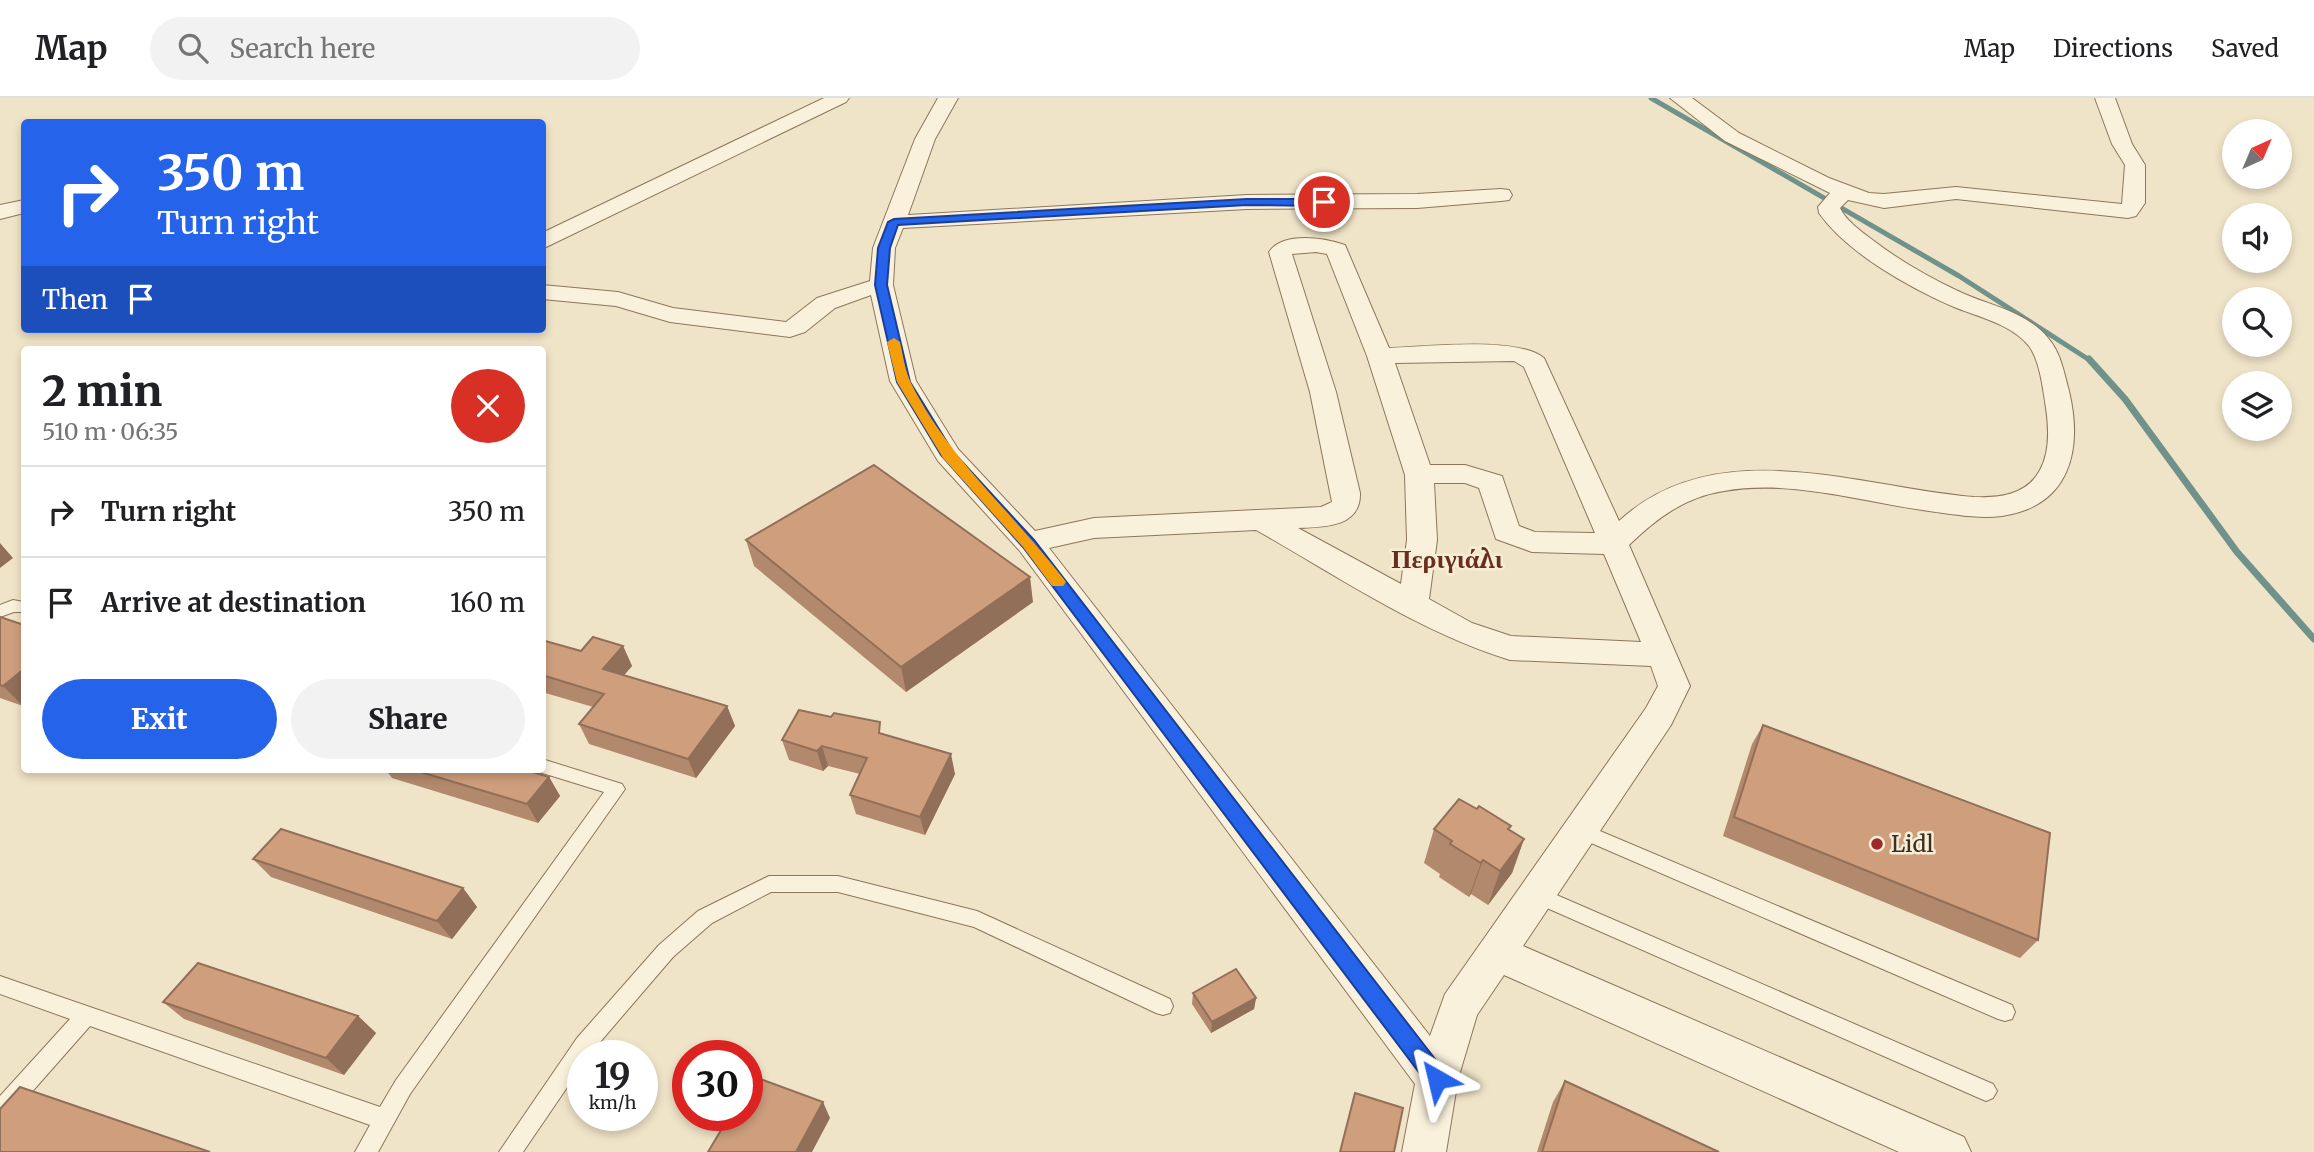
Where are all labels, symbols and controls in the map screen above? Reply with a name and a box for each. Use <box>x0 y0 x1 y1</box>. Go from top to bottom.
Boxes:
search box <box>150 17 640 80</box>
text: Map <box>35 28 108 69</box>
icon: search <box>174 29 212 67</box>
text: Search here <box>230 32 375 65</box>
text: Map <box>1964 33 2015 64</box>
text: Directions <box>2053 33 2173 64</box>
text: Saved <box>2211 33 2279 64</box>
north arrow <box>2222 119 2292 189</box>
map controls <box>2222 119 2292 441</box>
text: 350 m <box>157 142 304 203</box>
icon: right <box>42 147 133 238</box>
pin <box>1294 172 1354 232</box>
icon: arrive <box>1305 183 1343 221</box>
text: Turn right <box>157 203 319 243</box>
button: sound <box>2222 203 2292 273</box>
icon: arrive <box>122 280 160 318</box>
text: Then <box>42 283 108 316</box>
button: search <box>2222 287 2292 357</box>
text: 2 min <box>42 365 162 417</box>
button: close <box>451 369 525 443</box>
button: layers <box>2222 371 2292 441</box>
text: 510 m · 06:35 <box>42 417 178 446</box>
icon: right <box>42 493 80 531</box>
text: Turn right <box>101 495 236 528</box>
text: 350 m <box>448 495 525 528</box>
district label: Περιγιάλι <box>1391 542 1503 575</box>
icon: arrive <box>42 584 80 622</box>
text: Arrive at destination <box>101 586 366 619</box>
text: 160 m <box>450 586 525 619</box>
button: Exit <box>42 679 277 759</box>
button: Share <box>291 679 525 759</box>
place label: Lidl <box>1891 829 1934 858</box>
marker: Lidl <box>1869 836 1885 852</box>
speed limit sign: 30 <box>672 1040 763 1131</box>
position arrow <box>1400 1042 1474 1116</box>
text: 19 <box>594 1054 631 1098</box>
text: km/h <box>589 1091 636 1114</box>

